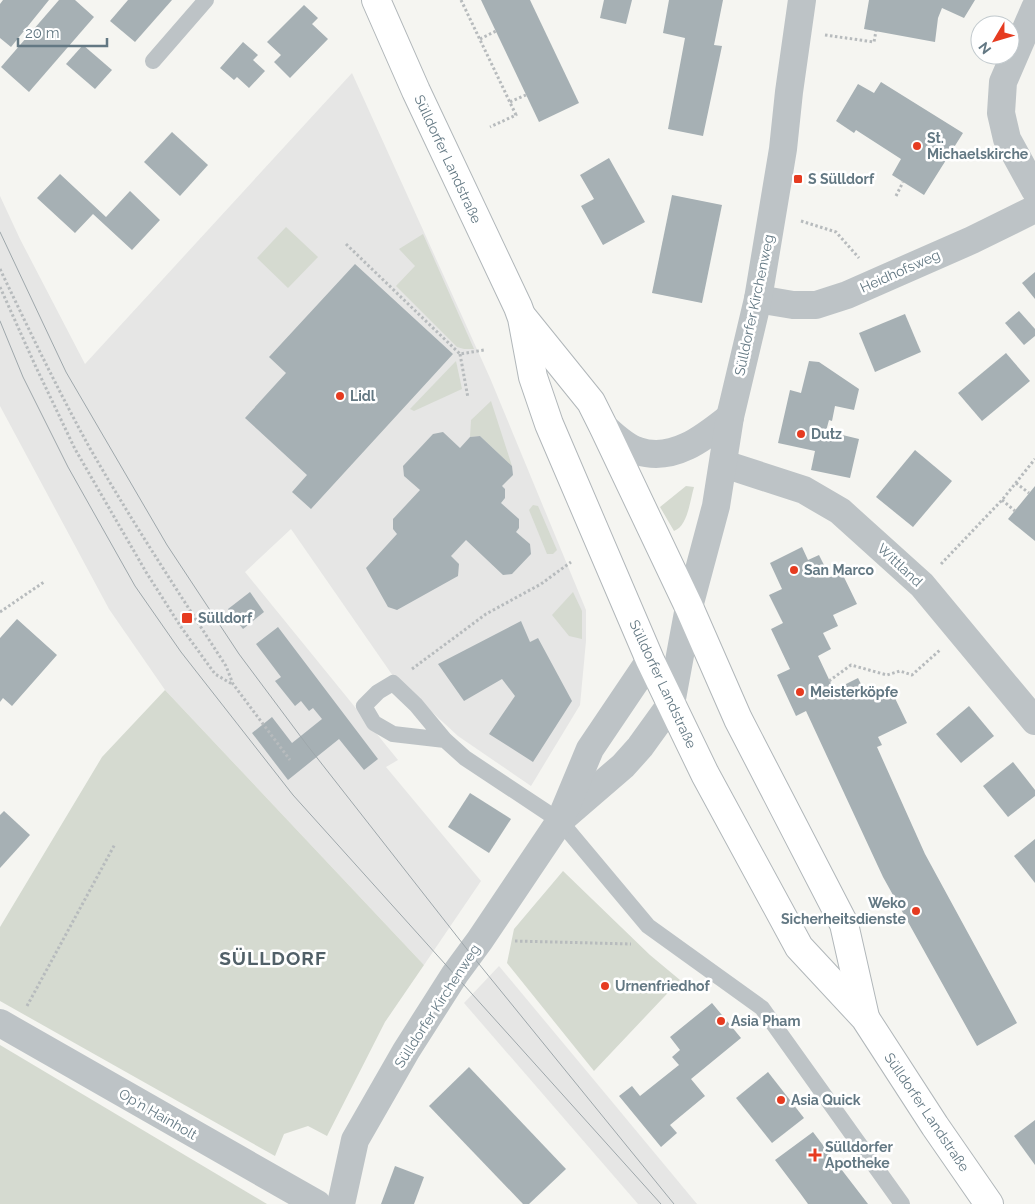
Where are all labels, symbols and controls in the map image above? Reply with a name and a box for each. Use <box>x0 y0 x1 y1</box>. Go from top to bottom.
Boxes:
scale bar <box>18 15 106 47</box>
north arrow <box>970 15 1020 65</box>
text: 20 m <box>25 24 60 42</box>
text: N <box>975 39 994 57</box>
street label: Sülldorfer Landstraße <box>411 92 485 226</box>
place label: St. Michaelskirche <box>927 130 1029 162</box>
marker: St. Michaelskirche <box>911 140 923 152</box>
place label: S Sülldorf <box>808 171 875 187</box>
marker: S Sülldorf <box>792 173 804 185</box>
street label: Sülldorfer Kirchenweg <box>731 233 777 377</box>
street label: Heidhofsweg <box>858 246 942 296</box>
place label: Lidl <box>350 388 376 404</box>
marker: Lidl <box>334 390 346 402</box>
place label: Dutz <box>811 426 842 442</box>
marker: Dutz <box>795 428 807 440</box>
street label: Wittland <box>874 540 926 590</box>
place label: San Marco <box>804 562 875 578</box>
marker: San Marco <box>788 564 800 576</box>
place label: Sülldorf <box>198 610 253 626</box>
marker: Sülldorf <box>180 611 194 625</box>
street label: Sülldorfer Landstraße <box>626 617 700 751</box>
place label: Meisterköpfe <box>810 684 899 700</box>
marker: Meisterköpfe <box>794 686 806 698</box>
place label: Weko Sicherheitsdienste <box>781 895 907 927</box>
marker: Weko Sicherheitsdienste <box>910 905 922 917</box>
street label: Sülldorfer Kirchenweg <box>391 941 483 1071</box>
district label: SÜLLDORF <box>219 947 327 969</box>
place label: Urnenfriedhof <box>615 978 711 994</box>
marker: Urnenfriedhof <box>599 980 611 992</box>
place label: Asia Pham <box>731 1013 800 1029</box>
marker: Asia Pham <box>715 1015 727 1027</box>
street label: Sülldorfer Landstraße <box>881 1050 973 1174</box>
street label: Op'n Hainholt <box>116 1085 200 1143</box>
place label: Asia Quick <box>791 1092 861 1108</box>
marker: Asia Quick <box>775 1094 787 1106</box>
place label: Sülldorfer Apotheke <box>825 1139 893 1171</box>
marker: Sülldorfer Apotheke <box>809 1149 821 1161</box>

